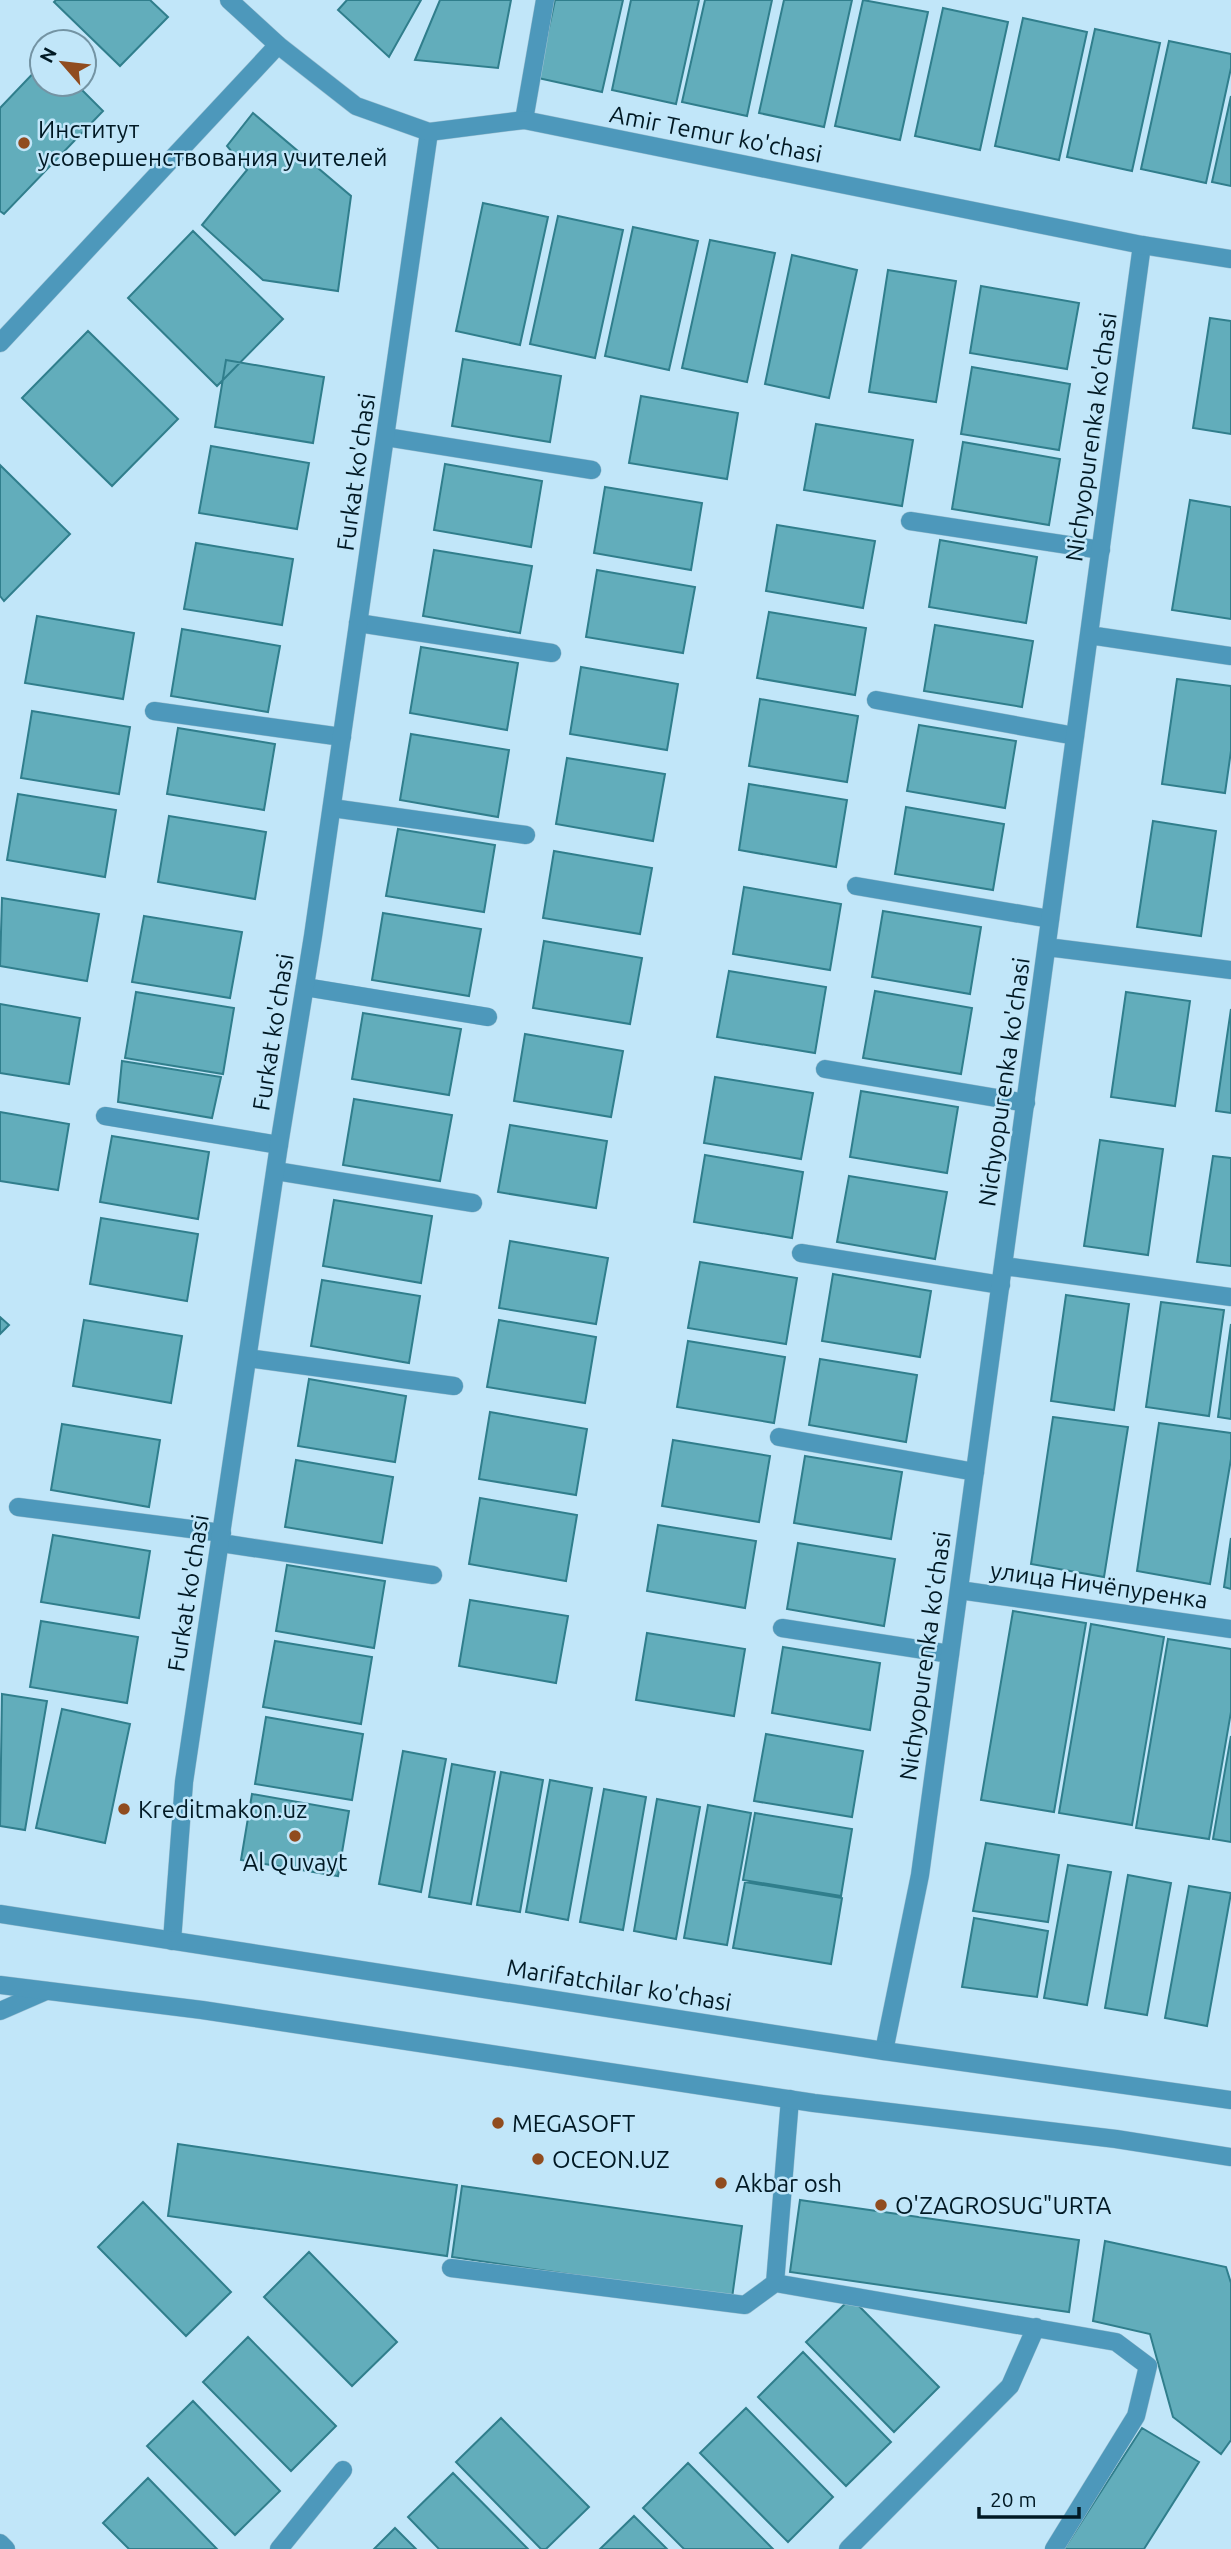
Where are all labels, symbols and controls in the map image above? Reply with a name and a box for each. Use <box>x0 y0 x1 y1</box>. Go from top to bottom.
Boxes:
north arrow <box>28 28 98 98</box>
text: N <box>35 44 61 66</box>
street label: Amir Temur ko'chasi <box>608 100 824 168</box>
place label: Институт усовершенствования учителей <box>38 116 387 171</box>
marker: Институт усовершенствования учителей <box>16 135 32 151</box>
street label: Nichyopurenka ko'chasi <box>1060 311 1122 563</box>
street label: Furkat ko'chasi <box>332 391 380 553</box>
street label: Furkat ko'chasi <box>247 951 299 1113</box>
street label: Nichyopurenka ko'chasi <box>973 956 1035 1208</box>
street label: Furkat ko'chasi <box>162 1512 214 1674</box>
street label: Nichyopurenka ko'chasi <box>894 1530 956 1782</box>
street label: улица Ничёпуренка <box>989 1556 1209 1614</box>
place label: Kreditmakon.uz <box>138 1796 307 1823</box>
marker: Kreditmakon.uz <box>116 1801 132 1817</box>
marker: Al Quvayt <box>287 1828 303 1844</box>
place label: Al Quvayt <box>243 1849 348 1876</box>
street label: Marifatchilar ko'chasi <box>505 1954 733 2016</box>
place label: MEGASOFT <box>512 2110 635 2137</box>
marker: MEGASOFT <box>490 2115 506 2131</box>
place label: OCEON.UZ <box>552 2146 670 2173</box>
marker: OCEON.UZ <box>530 2151 546 2167</box>
place label: Akbar osh <box>735 2170 842 2197</box>
marker: Akbar osh <box>713 2175 729 2191</box>
place label: O'ZAGROSUG"URTA <box>895 2192 1112 2219</box>
marker: O'ZAGROSUG"URTA <box>873 2197 889 2213</box>
scale bar <box>979 2476 1079 2520</box>
text: 20 m <box>990 2487 1037 2511</box>

